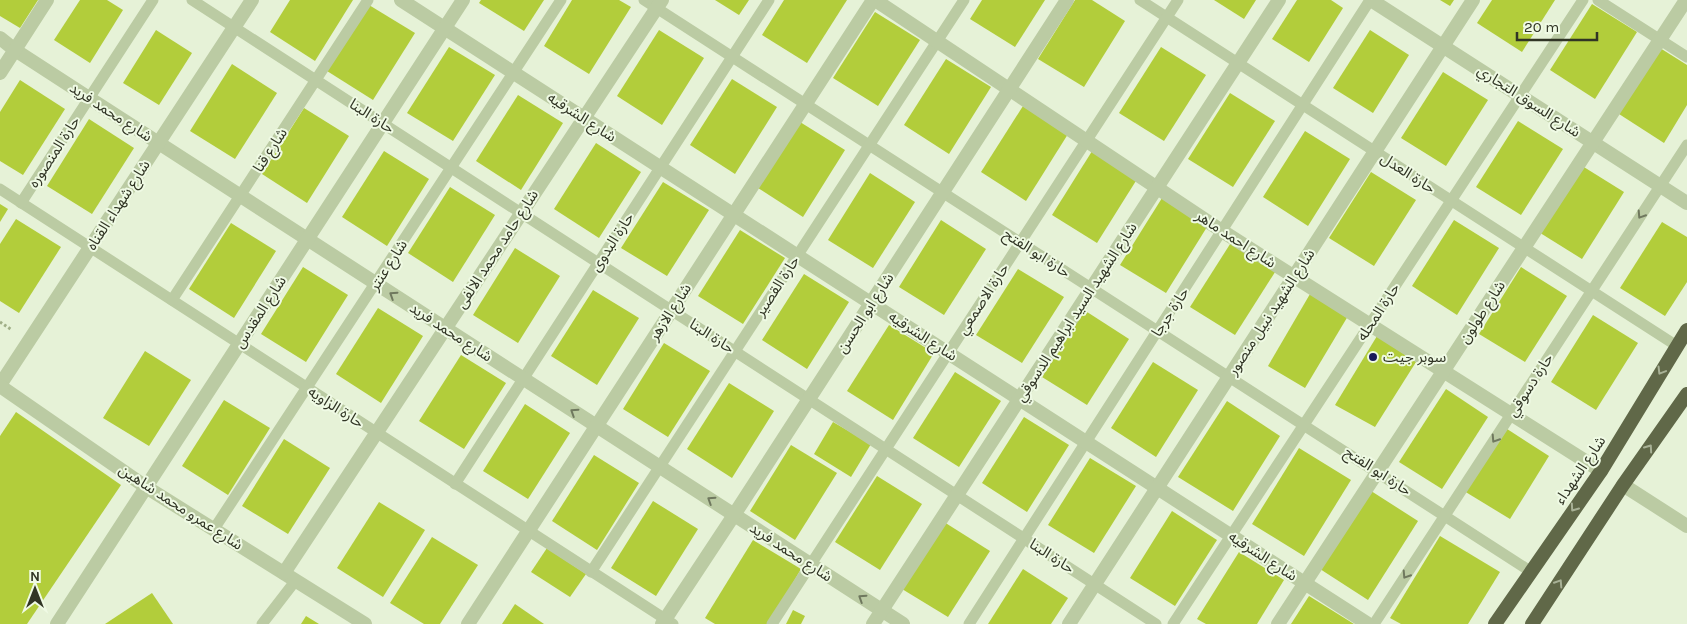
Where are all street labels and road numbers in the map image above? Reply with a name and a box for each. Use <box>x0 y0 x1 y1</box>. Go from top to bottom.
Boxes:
street label: شارع السوق التجاري <box>1472 61 1584 144</box>
street label: شارع محمد فريد <box>65 79 156 148</box>
street label: شارع الشرقيه <box>543 88 620 148</box>
street label: حارة البنا <box>346 95 398 137</box>
street label: حارة المنصوره <box>24 113 84 191</box>
street label: شارع قنا <box>249 124 294 177</box>
street label: حارة العدل <box>1377 149 1439 197</box>
street label: شارع شهداء القناه <box>82 156 156 255</box>
street label: شارع حامد محمد الالفى <box>452 186 545 313</box>
street label: شارع احمد ماهر <box>1190 206 1280 274</box>
street label: حارة البدوى <box>586 209 638 275</box>
street label: شارع الشهيد السيد ابراهيم الدسوقي <box>1011 219 1143 407</box>
street label: حارة ابو الفتح <box>999 225 1074 284</box>
street label: شارع عنتر <box>364 236 414 296</box>
street label: شارع الشهيد نبيل منصور <box>1223 245 1321 381</box>
street label: حارة القصير <box>750 252 803 320</box>
street label: حارة الاصمعي <box>953 260 1015 339</box>
street label: شارع ابو الحسن <box>832 269 900 358</box>
street label: شارع المقدس <box>230 272 293 353</box>
street label: شارع طولون <box>1455 277 1512 348</box>
street label: شارع الازهر <box>644 280 698 346</box>
street label: حارة المحله <box>1353 280 1403 344</box>
street label: حارة جرجا <box>1147 284 1193 340</box>
street label: شارع محمد فريد <box>405 299 496 368</box>
street label: شارع الشرقيه <box>884 307 961 367</box>
street label: حارة البنا <box>686 315 738 357</box>
street label: حارة دسوقي <box>1503 350 1559 421</box>
street label: حارة الزاويه <box>305 382 367 432</box>
street label: شارع الشهداء <box>1551 432 1612 509</box>
street label: حارة ابو الفتح <box>1340 443 1415 502</box>
street label: شارع عمرو محمد شاهين <box>114 460 247 556</box>
street label: شارع محمد فريد <box>745 519 836 588</box>
street label: شارع الشرقيه <box>1224 527 1301 587</box>
street label: حارة البنا <box>1026 535 1078 577</box>

